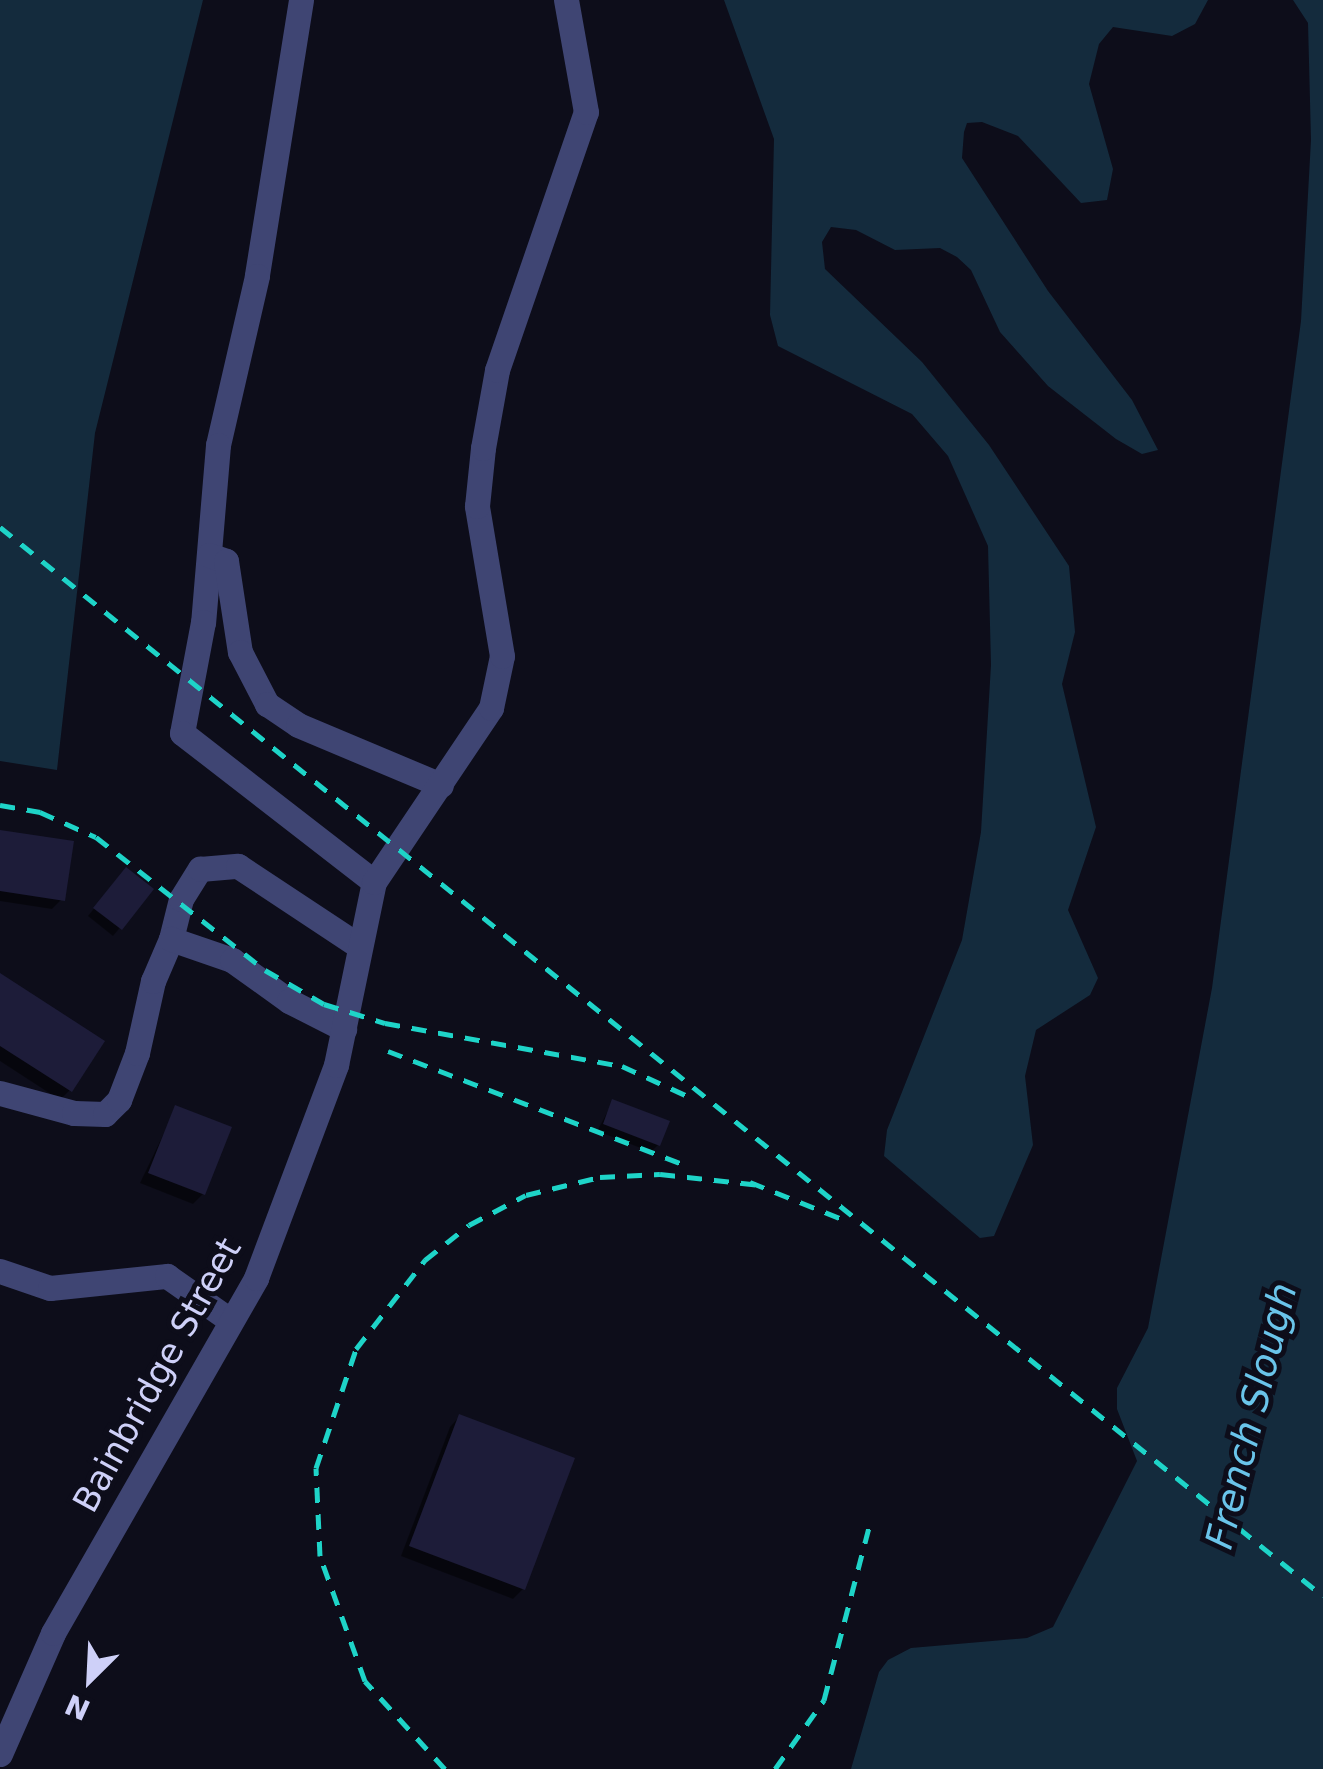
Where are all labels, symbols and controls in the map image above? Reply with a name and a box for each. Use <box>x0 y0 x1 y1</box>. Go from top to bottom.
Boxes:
street label: Bainbridge Street <box>64 1231 250 1519</box>
water label: French Slough <box>1197 1278 1307 1554</box>
north arrow <box>40 1629 140 1729</box>
text: N <box>60 1687 95 1727</box>

